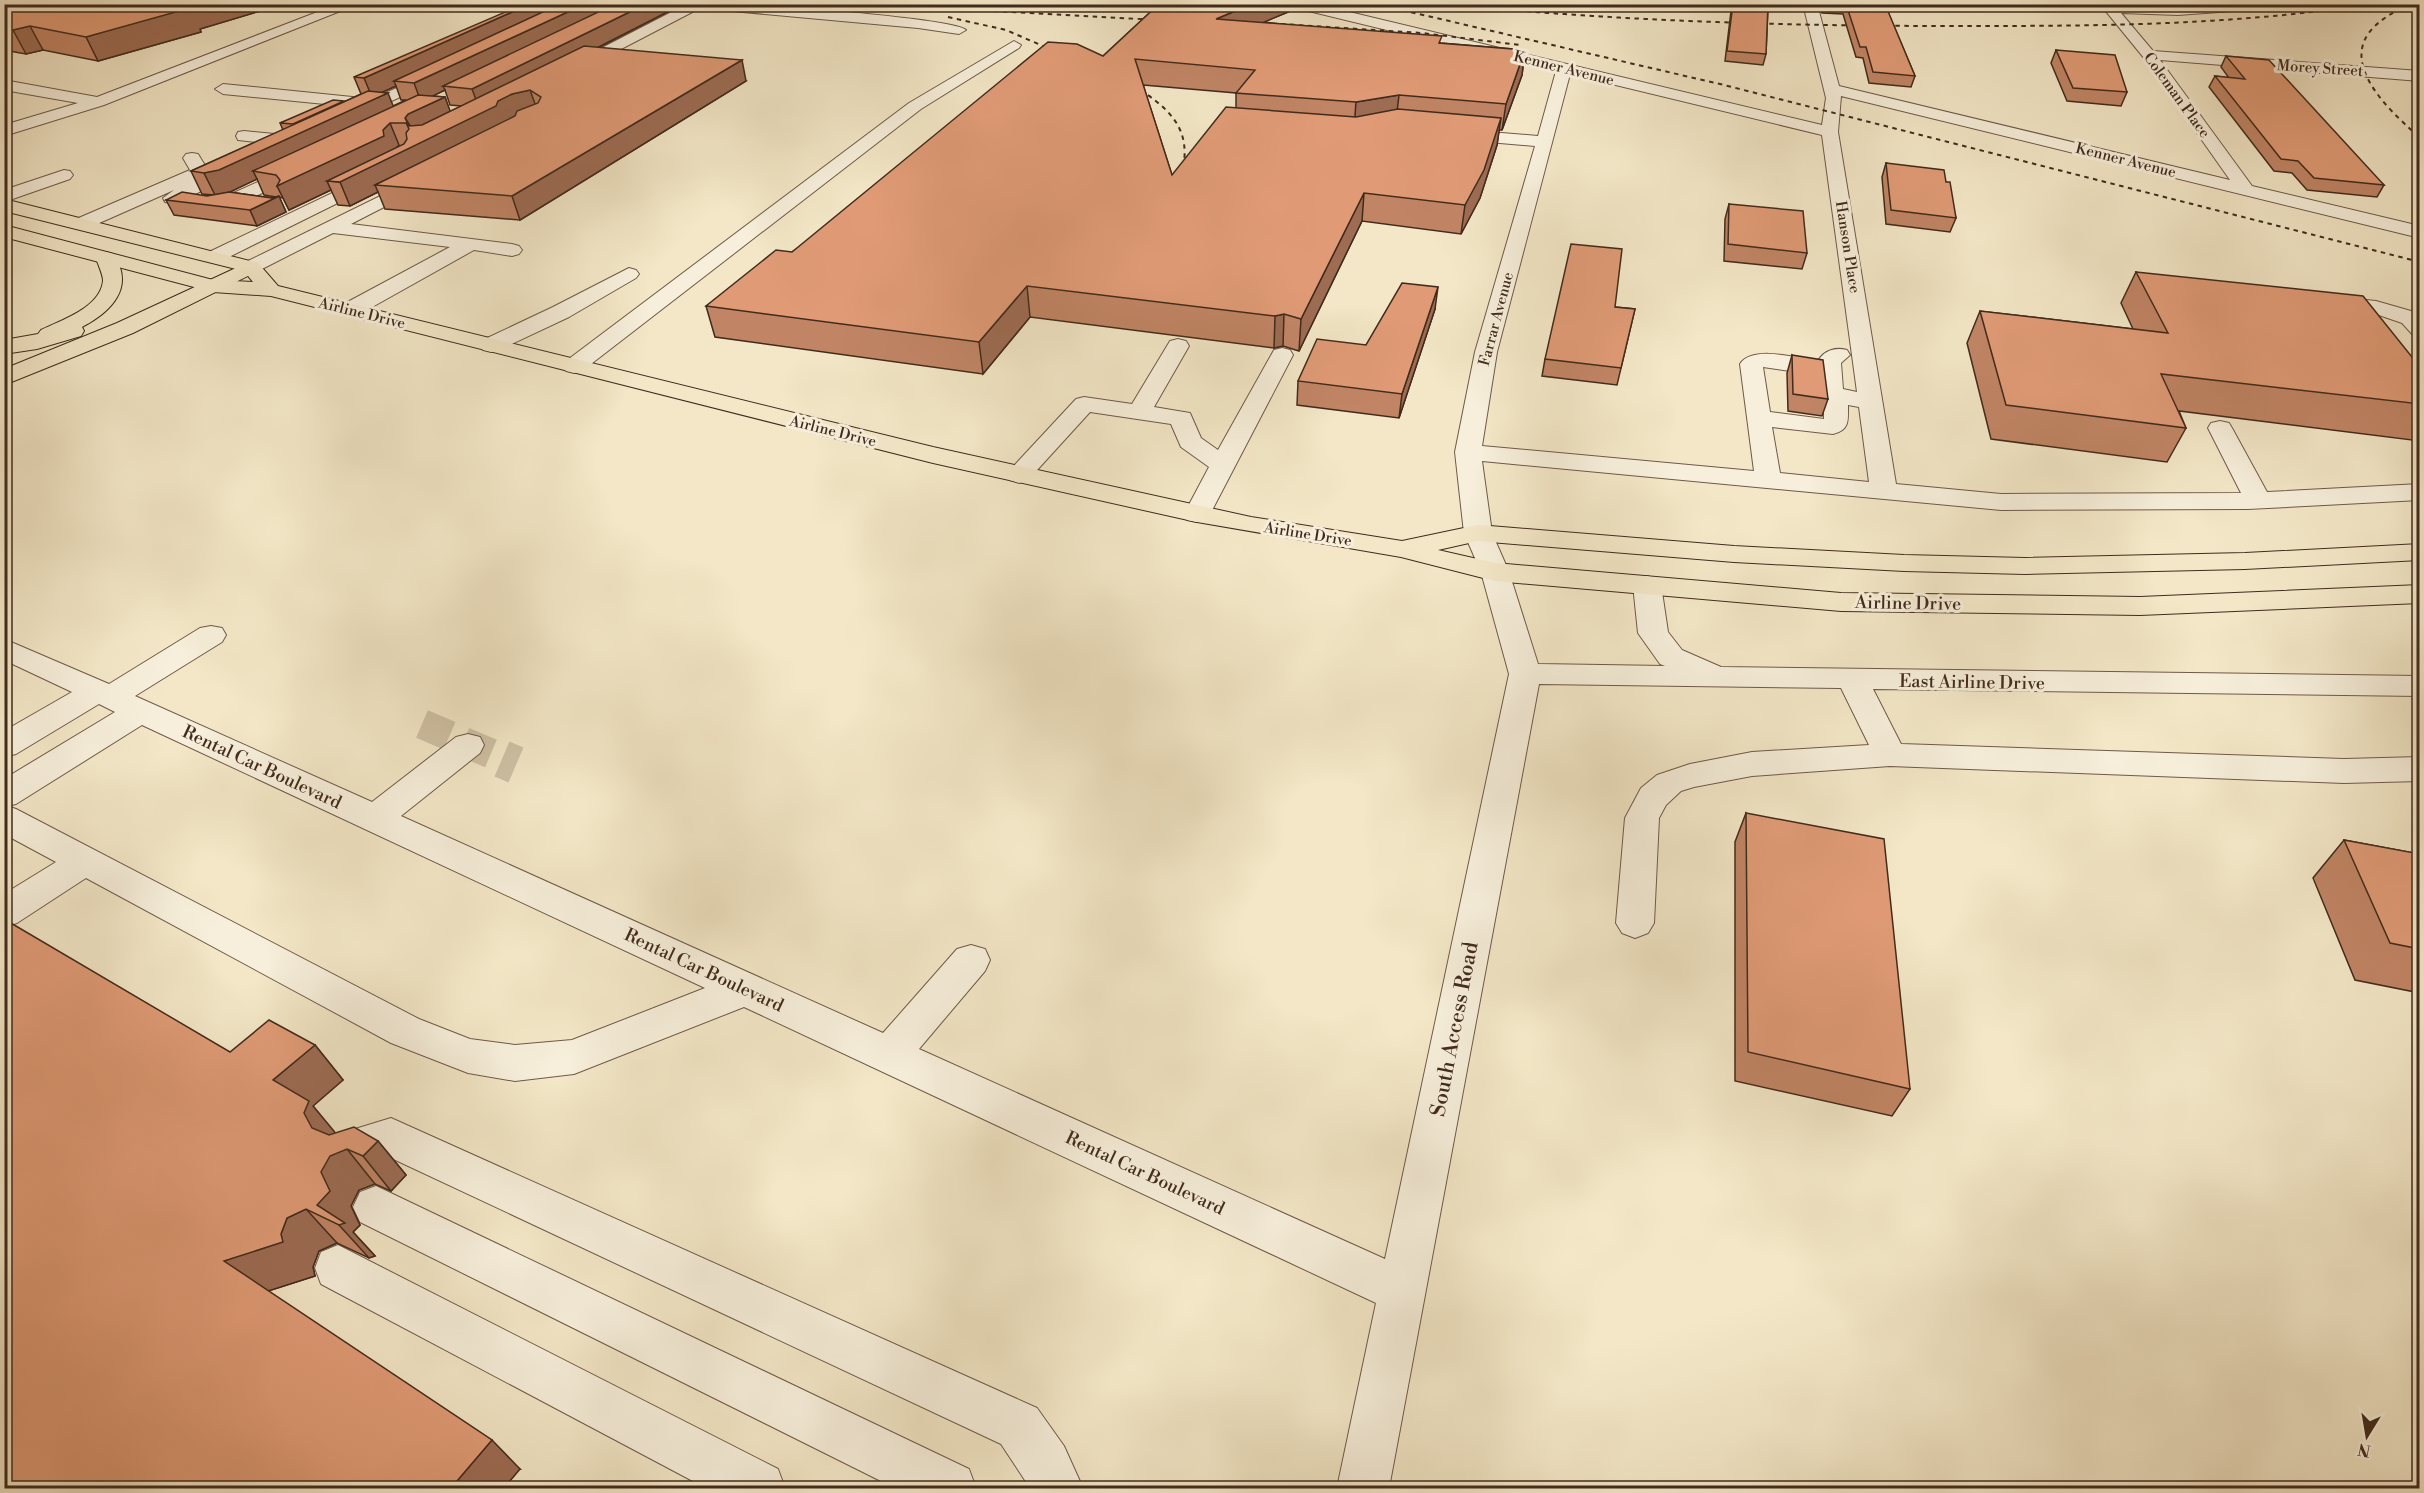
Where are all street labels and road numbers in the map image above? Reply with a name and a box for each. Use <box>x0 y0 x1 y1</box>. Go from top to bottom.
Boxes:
street label: Kenner Avenue <box>1512 47 1616 90</box>
street label: Coleman Place <box>2139 49 2214 142</box>
street label: Morey Street <box>2276 56 2365 81</box>
street label: Kenner Avenue <box>2074 139 2178 182</box>
street label: Hanson Place <box>1831 200 1864 295</box>
street label: Farrar Avenue <box>1475 270 1518 368</box>
street label: Airline Drive <box>316 293 407 333</box>
street label: Airline Drive <box>787 411 878 451</box>
street label: Airline Drive <box>1262 518 1353 551</box>
street label: Airline Drive <box>1854 591 1961 616</box>
street label: East Airline Drive <box>1899 670 2045 695</box>
street label: Rental Car Boulevard <box>178 720 346 815</box>
street label: Rental Car Boulevard <box>620 923 788 1018</box>
street label: South Access Road <box>1425 940 1485 1119</box>
street label: Rental Car Boulevard <box>1061 1126 1229 1221</box>

